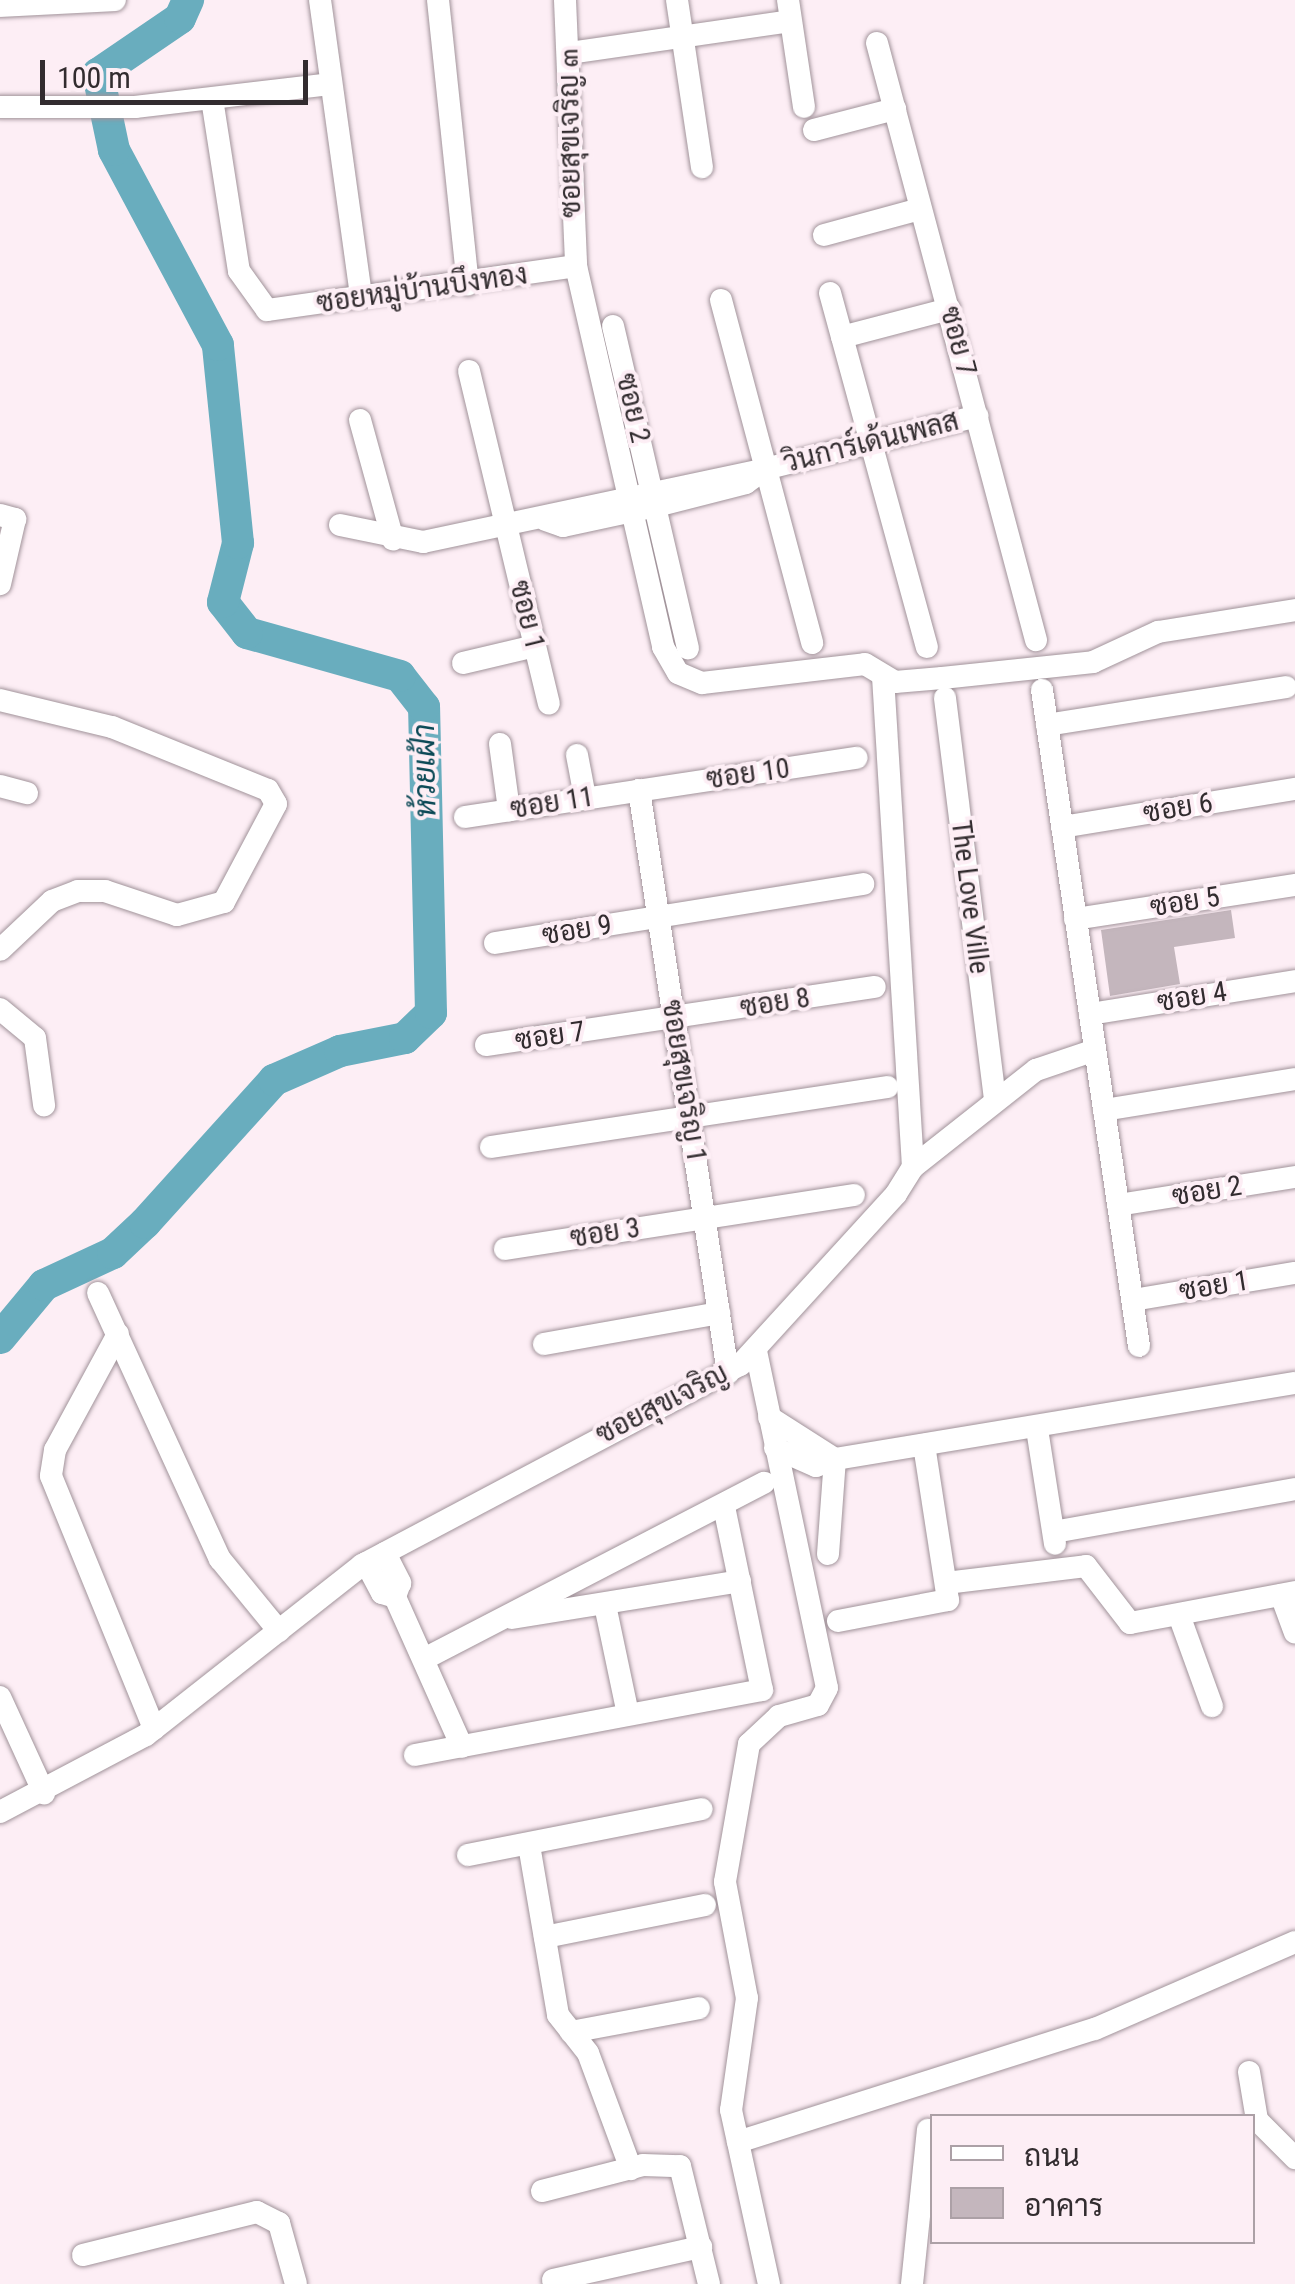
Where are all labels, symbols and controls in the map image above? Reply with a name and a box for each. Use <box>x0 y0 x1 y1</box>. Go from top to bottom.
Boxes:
scale bar <box>45 40 312 102</box>
street label: ซอยสุขเจริญ ๓ <box>552 48 588 218</box>
text: 100 m <box>57 60 131 95</box>
street label: ซอยหมู่บ้านบึงทอง <box>314 258 530 320</box>
street label: ซอย 7 <box>933 303 983 379</box>
street label: ซอย 2 <box>609 370 657 446</box>
street label: วินการ์เด้นเพลส <box>780 404 962 480</box>
street label: ซอย 1 <box>502 577 552 653</box>
water label: ห้วยเฝ้า <box>406 724 444 818</box>
street label: ซอย 10 <box>704 752 792 796</box>
street label: ซอย 11 <box>508 780 596 826</box>
street label: ซอย 6 <box>1141 786 1215 830</box>
street label: The Love Ville <box>944 818 996 976</box>
street label: ซอย 5 <box>1148 880 1222 924</box>
street label: ซอย 9 <box>540 908 614 952</box>
street label: ซอย 4 <box>1155 975 1229 1019</box>
street label: ซอย 8 <box>738 981 812 1025</box>
street label: ซอยสุขเจริญ 1 <box>655 997 713 1165</box>
street label: ซอย 7 <box>513 1014 587 1058</box>
street label: ซอย 2 <box>1170 1169 1244 1213</box>
street label: ซอย 3 <box>568 1211 642 1255</box>
street label: ซอย 1 <box>1177 1264 1251 1308</box>
street label: ซอยสุขเจริญ <box>590 1356 734 1452</box>
legend <box>930 2114 1255 2244</box>
text: ถนน <box>1024 2138 1080 2173</box>
text: อาคาร <box>1024 2188 1103 2223</box>

